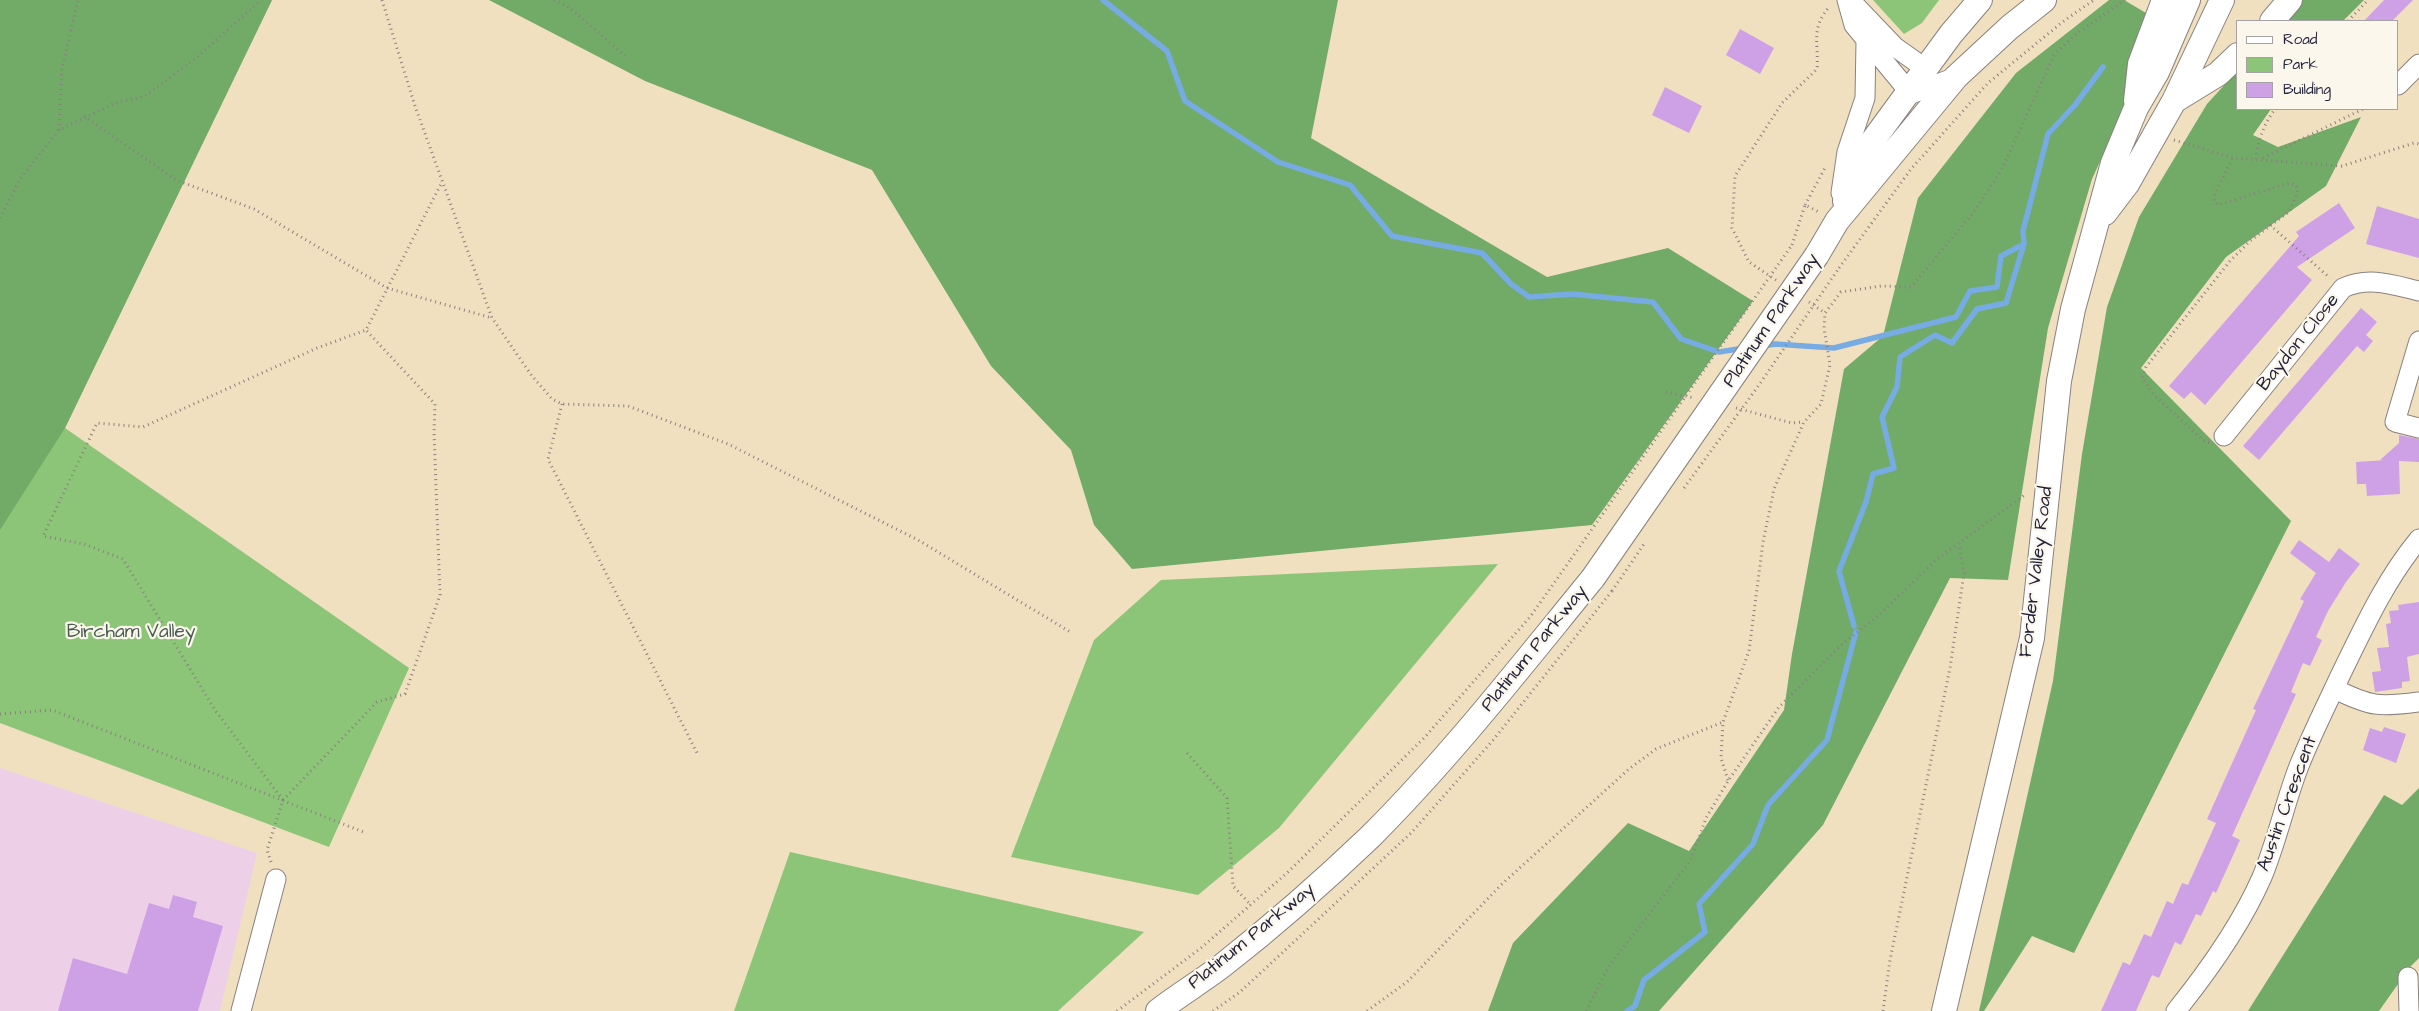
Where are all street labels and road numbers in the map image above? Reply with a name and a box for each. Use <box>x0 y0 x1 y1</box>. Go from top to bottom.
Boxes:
street label: Platinum Parkway <box>1719 250 1825 392</box>
street label: Baydon Close <box>2253 290 2345 396</box>
street label: Forder Valley Road <box>2015 485 2059 659</box>
street label: Platinum Parkway <box>1477 581 1593 717</box>
street label: Austin Crescent <box>2253 733 2323 875</box>
street label: Platinum Parkway <box>1184 879 1320 995</box>

